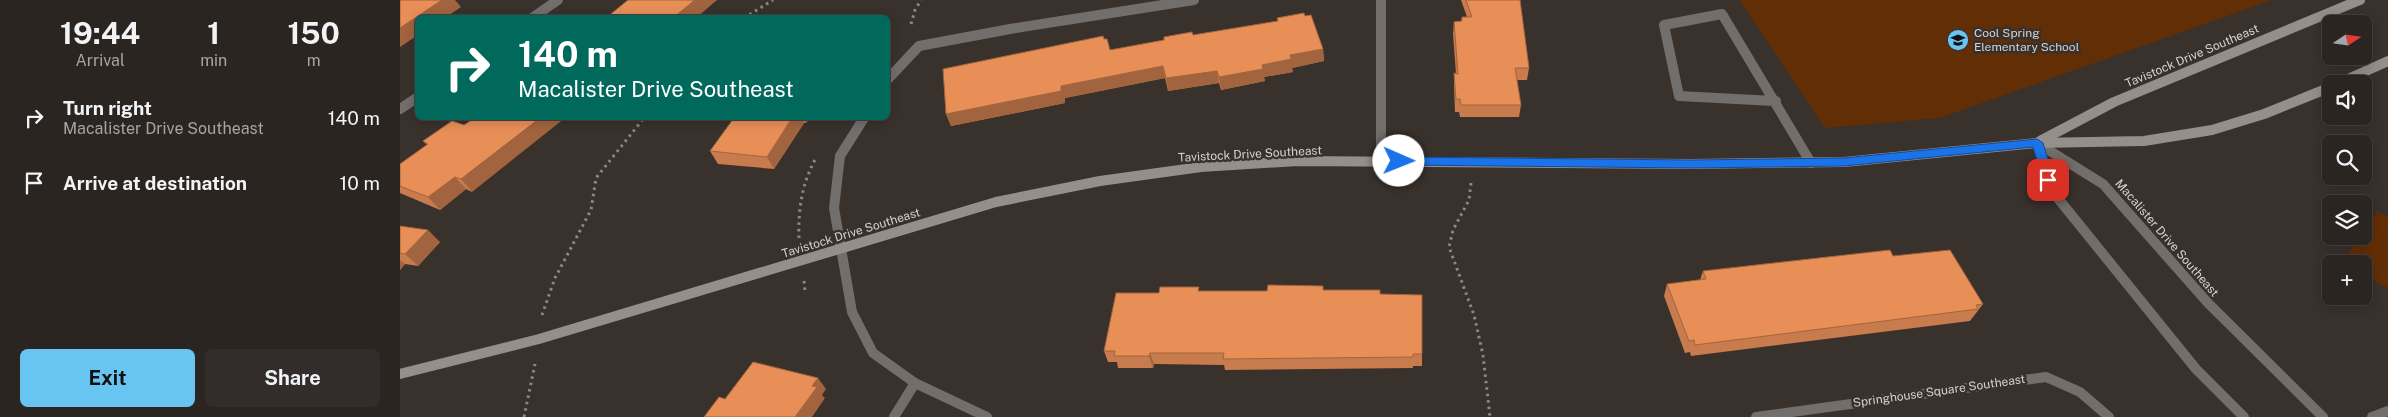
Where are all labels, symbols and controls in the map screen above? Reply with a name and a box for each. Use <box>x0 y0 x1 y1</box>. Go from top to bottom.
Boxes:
text: 19:44 <box>60 15 140 51</box>
text: 1 <box>207 15 220 51</box>
text: 150 <box>287 15 340 51</box>
north arrow <box>2322 15 2372 65</box>
map controls <box>2322 15 2372 305</box>
street label: Tavistock Drive Southeast <box>2123 21 2261 91</box>
place label: Cool Spring Elementary School <box>1974 26 2080 54</box>
school or university icon: Cool Spring Elementary School <box>1946 28 1970 52</box>
text: 140 m <box>518 34 618 75</box>
icon: right <box>435 35 500 100</box>
text: Arrival <box>75 51 125 70</box>
text: min <box>200 51 227 70</box>
text: m <box>307 51 321 70</box>
button: sound <box>2322 75 2372 125</box>
text: Macalister Drive Southeast <box>518 76 794 102</box>
text: Turn right <box>63 97 152 119</box>
icon: right <box>20 104 48 132</box>
text: 140 m <box>328 107 380 129</box>
text: Macalister Drive Southeast <box>63 119 264 138</box>
position arrow <box>1372 134 1424 186</box>
button: search <box>2322 135 2372 185</box>
street label: Tavistock Drive Southeast <box>1178 143 1323 165</box>
pin <box>2027 159 2069 201</box>
icon: arrive <box>2034 166 2062 194</box>
icon: arrive <box>20 169 48 197</box>
text: Arrive at destination <box>63 172 247 194</box>
text: 10 m <box>340 172 380 194</box>
street label: Macalister Drive Southeast <box>2112 177 2222 300</box>
button: layers <box>2322 195 2372 245</box>
street label: Tavistock Drive Southeast <box>780 205 922 261</box>
button: + <box>2322 255 2372 305</box>
button: Exit <box>20 349 195 407</box>
button: Share <box>205 349 380 407</box>
street label: Springhouse Square Southeast <box>1852 372 2026 410</box>

